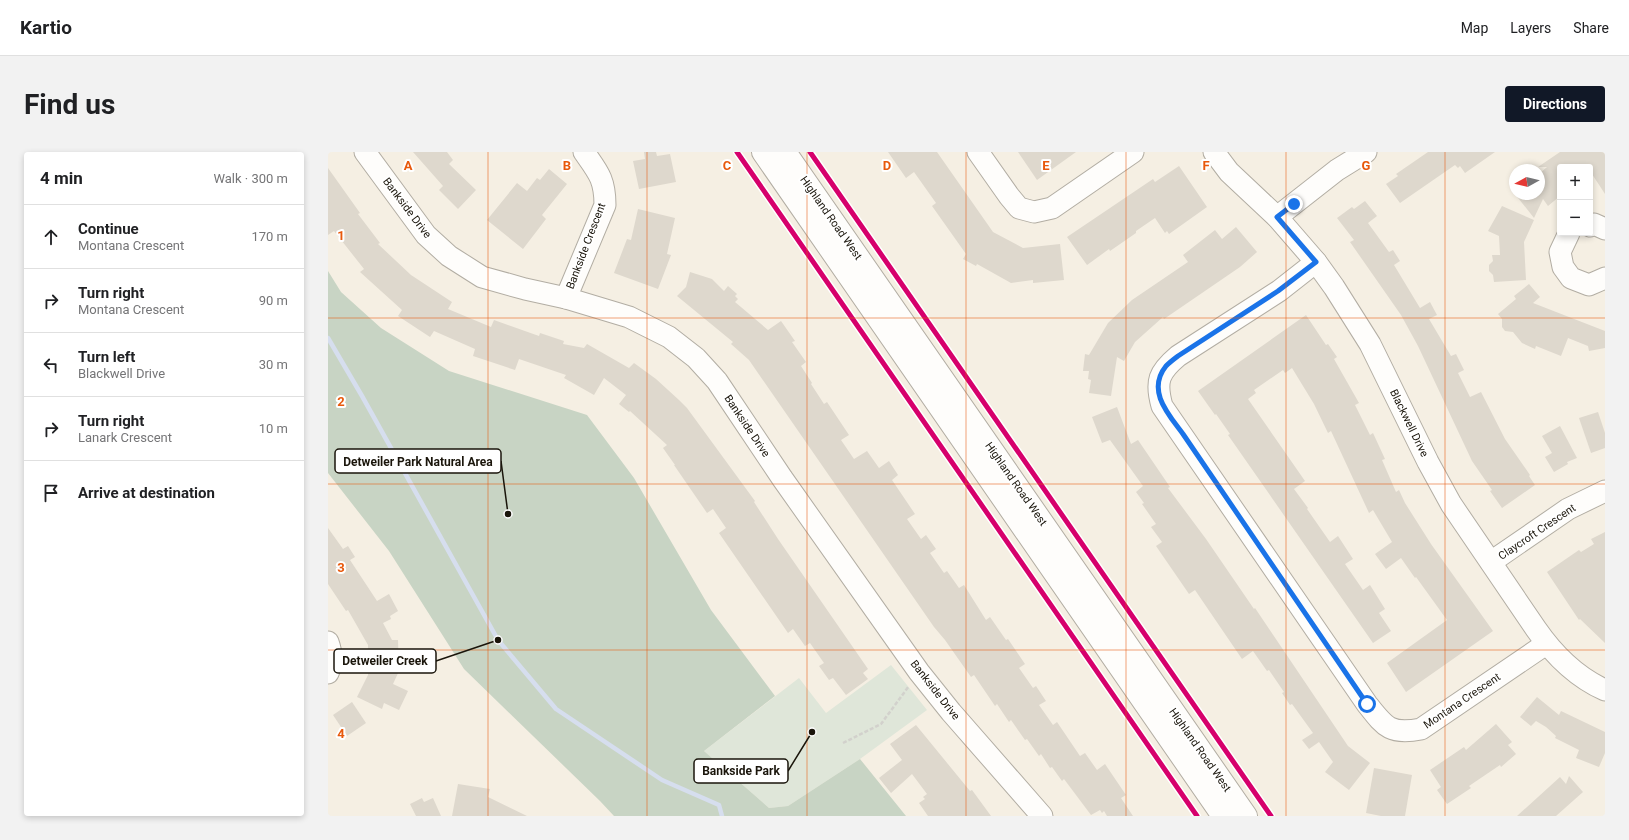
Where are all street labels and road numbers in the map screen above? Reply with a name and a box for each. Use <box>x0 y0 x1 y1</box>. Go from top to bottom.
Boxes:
street label: Highland Road West <box>797 174 865 263</box>
street label: Bankside Drive <box>380 175 434 241</box>
street label: Bankside Crescent <box>564 201 609 291</box>
street label: Blackwell Drive <box>1387 387 1431 459</box>
street label: Bankside Drive <box>721 392 773 460</box>
street label: Highland Road West <box>982 440 1050 529</box>
street label: Claycroft Crescent <box>1496 501 1578 563</box>
street label: Bankside Drive <box>908 658 962 723</box>
street label: Montana Crescent <box>1421 670 1503 732</box>
street label: Highland Road West <box>1166 706 1234 795</box>

